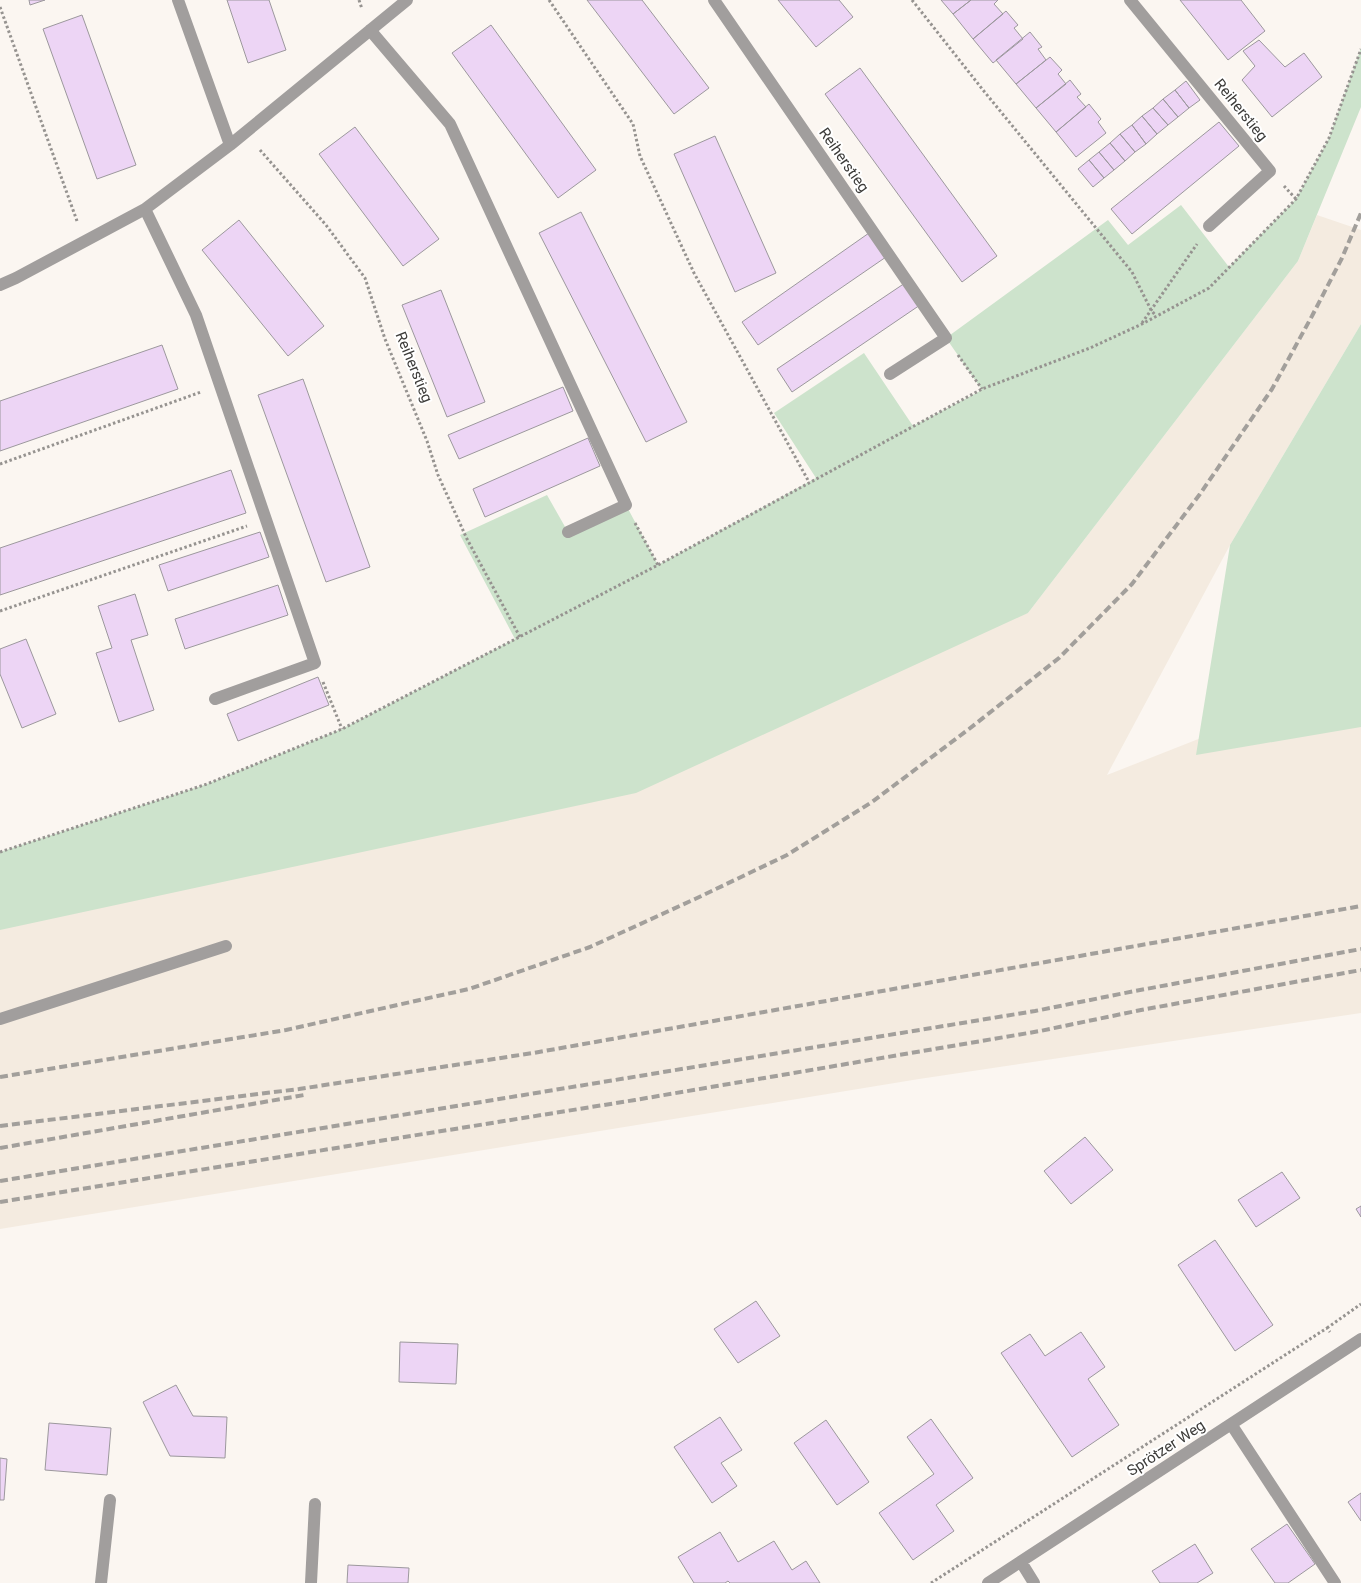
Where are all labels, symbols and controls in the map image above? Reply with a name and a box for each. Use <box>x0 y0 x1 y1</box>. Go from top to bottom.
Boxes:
street label: Reiherstieg <box>1210 75 1272 145</box>
street label: Reiherstieg <box>815 124 873 196</box>
street label: Reiherstieg <box>392 329 436 405</box>
street label: Sprötzer Weg <box>1124 1416 1208 1480</box>

